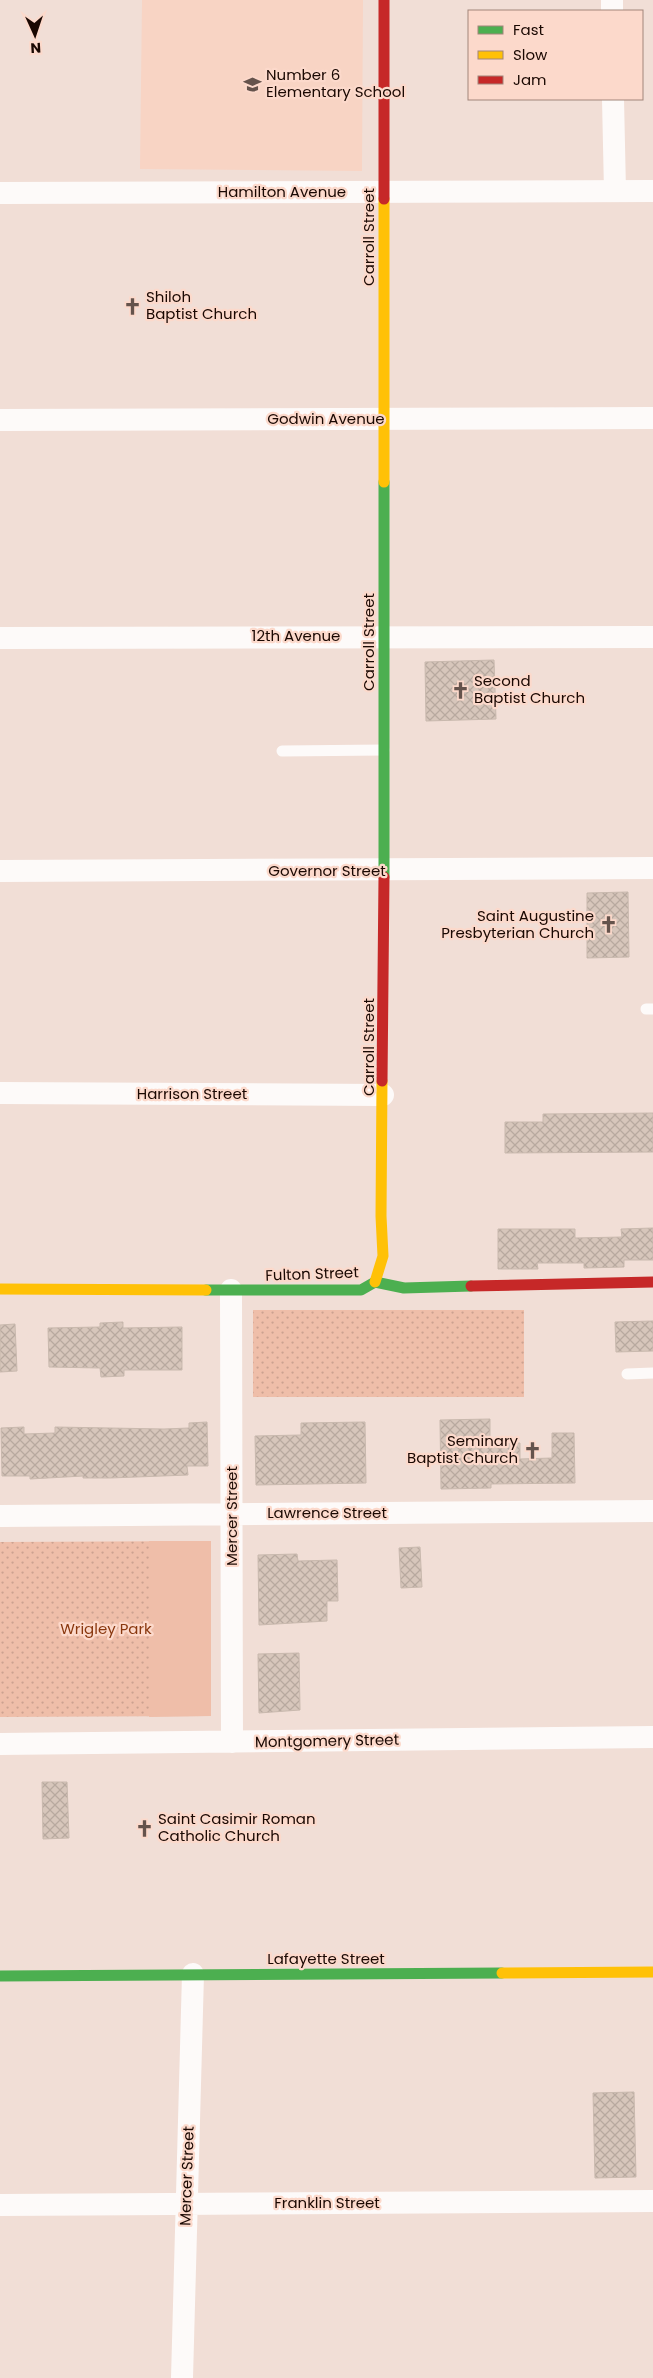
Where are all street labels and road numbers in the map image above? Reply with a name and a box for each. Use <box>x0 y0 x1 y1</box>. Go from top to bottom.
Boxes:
street label: Hamilton Avenue <box>218 181 346 202</box>
street label: Carroll Street <box>358 188 379 286</box>
street label: Godwin Avenue <box>267 408 385 429</box>
street label: Carroll Street <box>358 593 379 691</box>
street label: 12th Avenue <box>252 625 340 646</box>
street label: Governor Street <box>268 860 386 881</box>
street label: Carroll Street <box>358 998 379 1096</box>
street label: Harrison Street <box>137 1083 247 1104</box>
street label: Fulton Street <box>265 1261 359 1286</box>
street label: Mercer Street <box>221 1466 242 1566</box>
street label: Lawrence Street <box>267 1502 387 1523</box>
street label: Montgomery Street <box>255 1729 399 1752</box>
street label: Lafayette Street <box>267 1948 385 1969</box>
street label: Mercer Street <box>174 2126 199 2226</box>
street label: Franklin Street <box>274 2192 380 2213</box>

